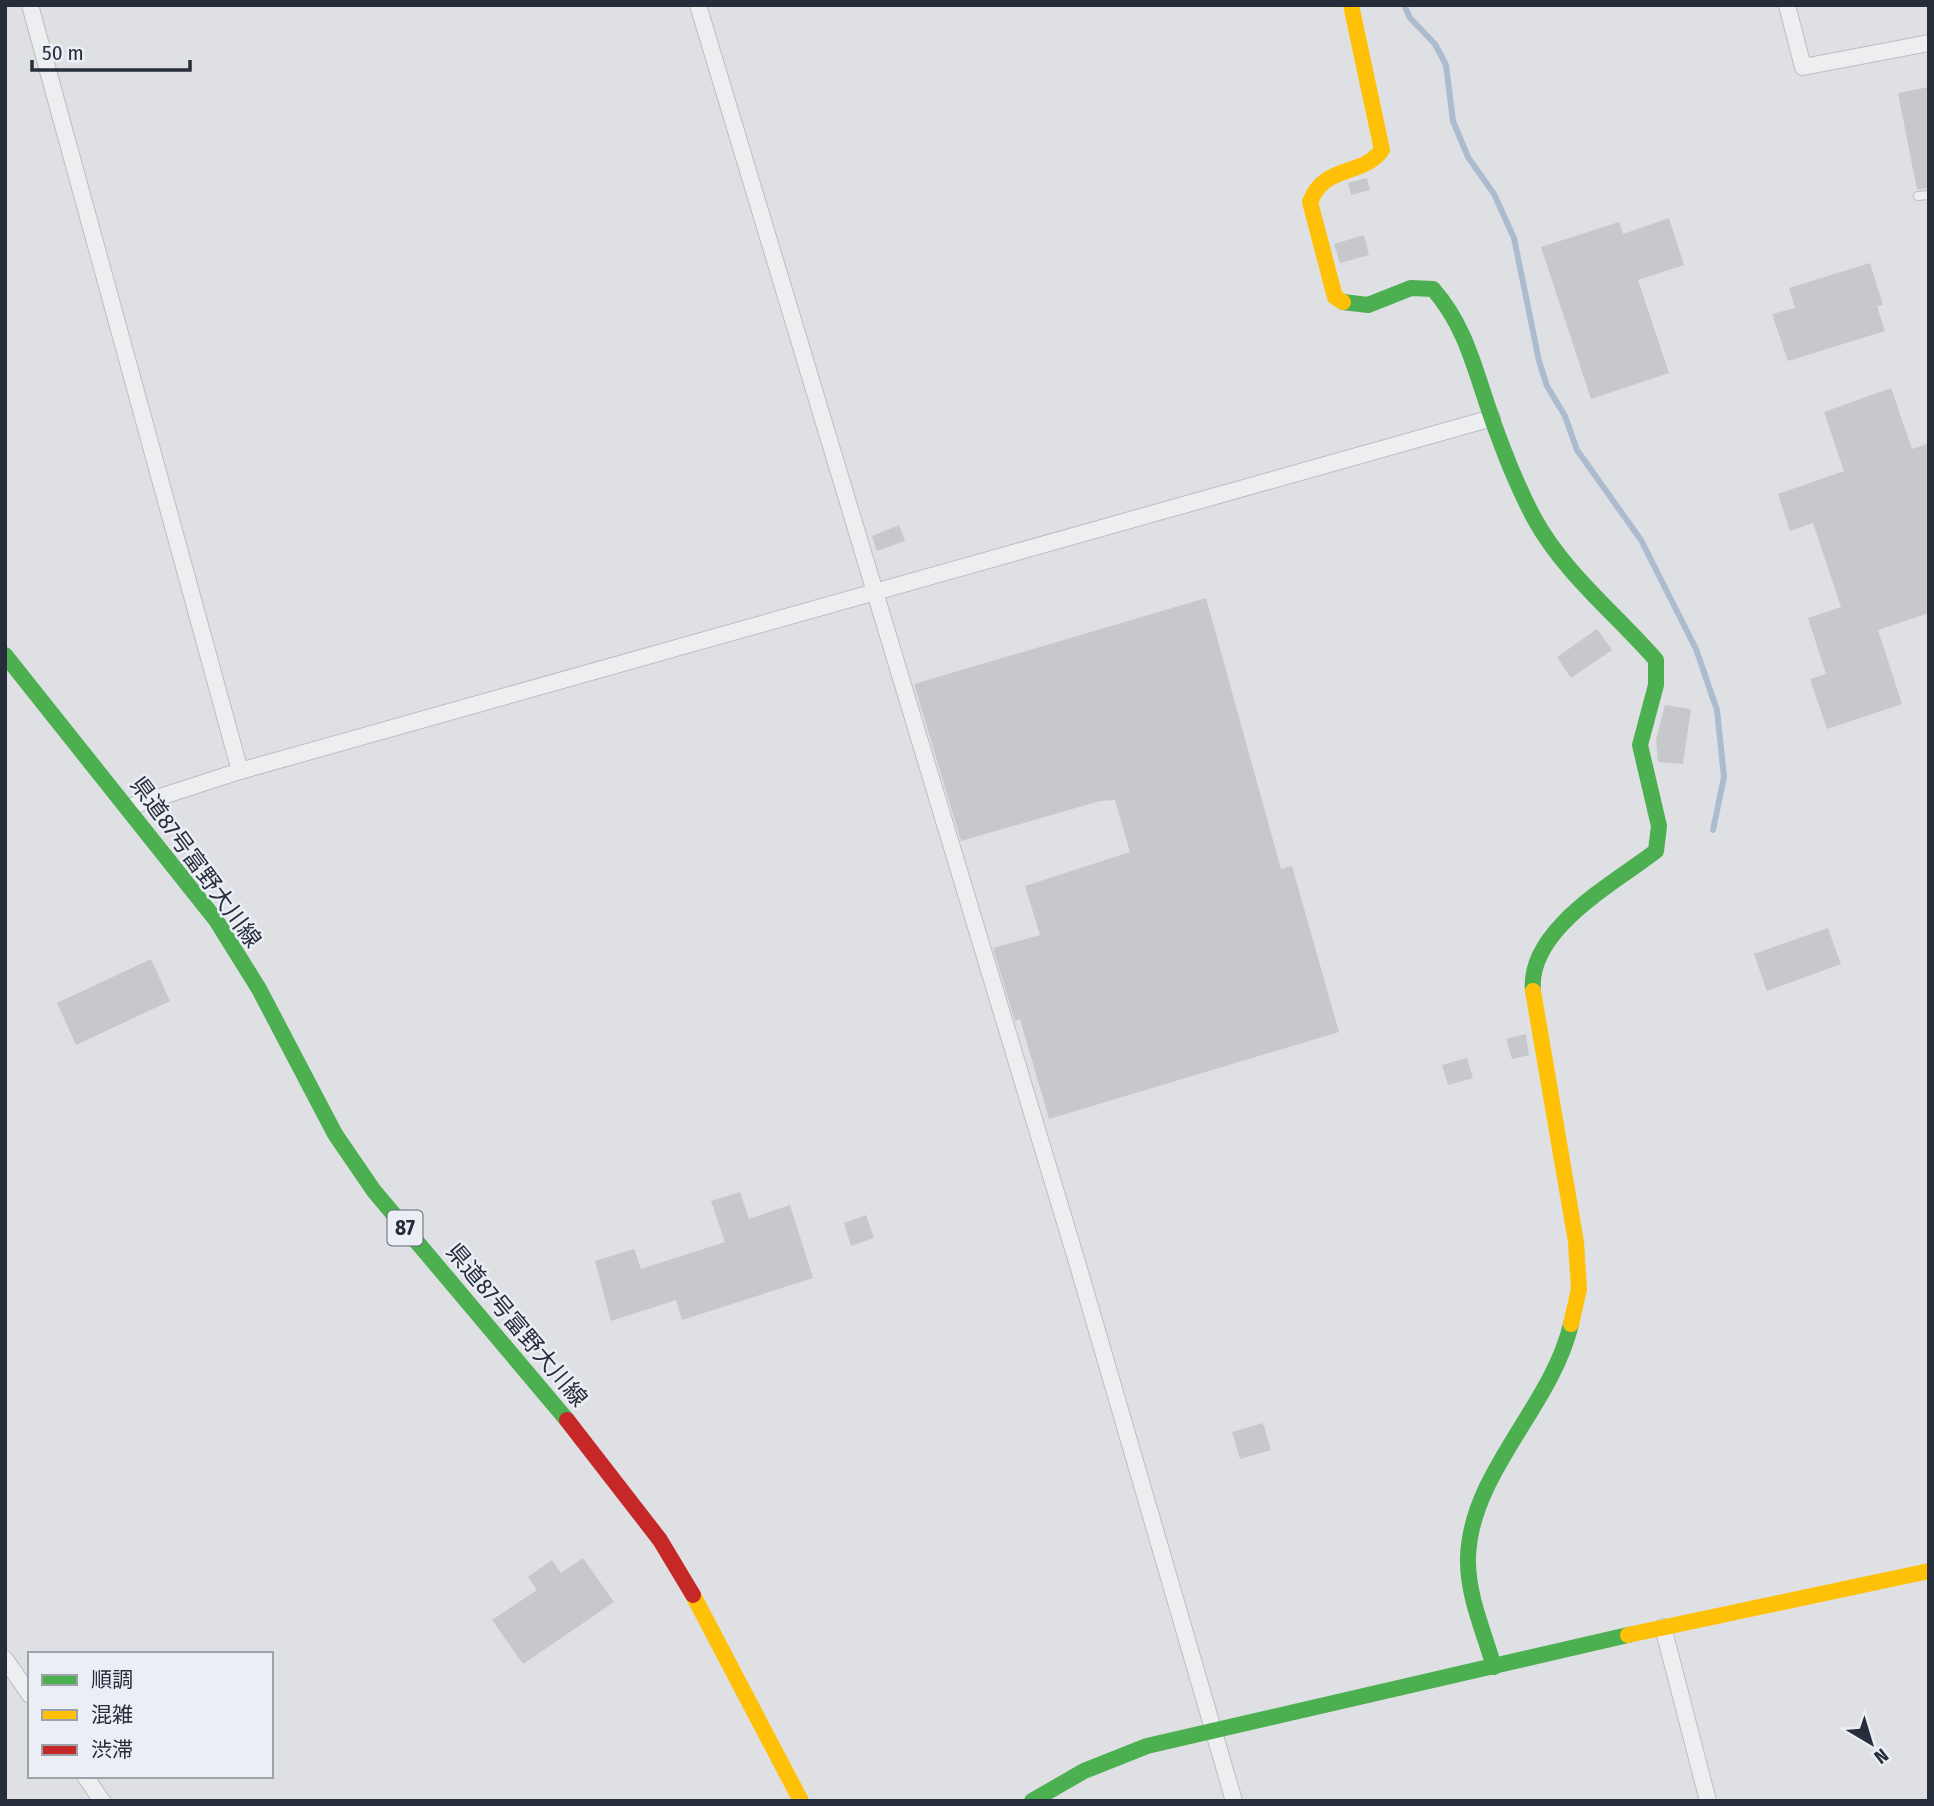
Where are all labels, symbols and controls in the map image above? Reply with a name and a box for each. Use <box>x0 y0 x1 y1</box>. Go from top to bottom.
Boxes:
scale bar <box>32 28 189 72</box>
text: 50 m <box>42 40 84 66</box>
street label: 県道87号富野大川線 <box>125 771 267 953</box>
road number: 87 <box>388 1210 422 1246</box>
street label: 県道87号富野大川線 <box>441 1238 593 1412</box>
legend <box>28 1652 273 1778</box>
text: 順調 <box>91 1667 133 1693</box>
text: 混雑 <box>91 1702 133 1728</box>
north arrow <box>1836 1708 1906 1778</box>
text: 渋滞 <box>91 1737 133 1763</box>
text: N <box>1870 1743 1893 1769</box>

